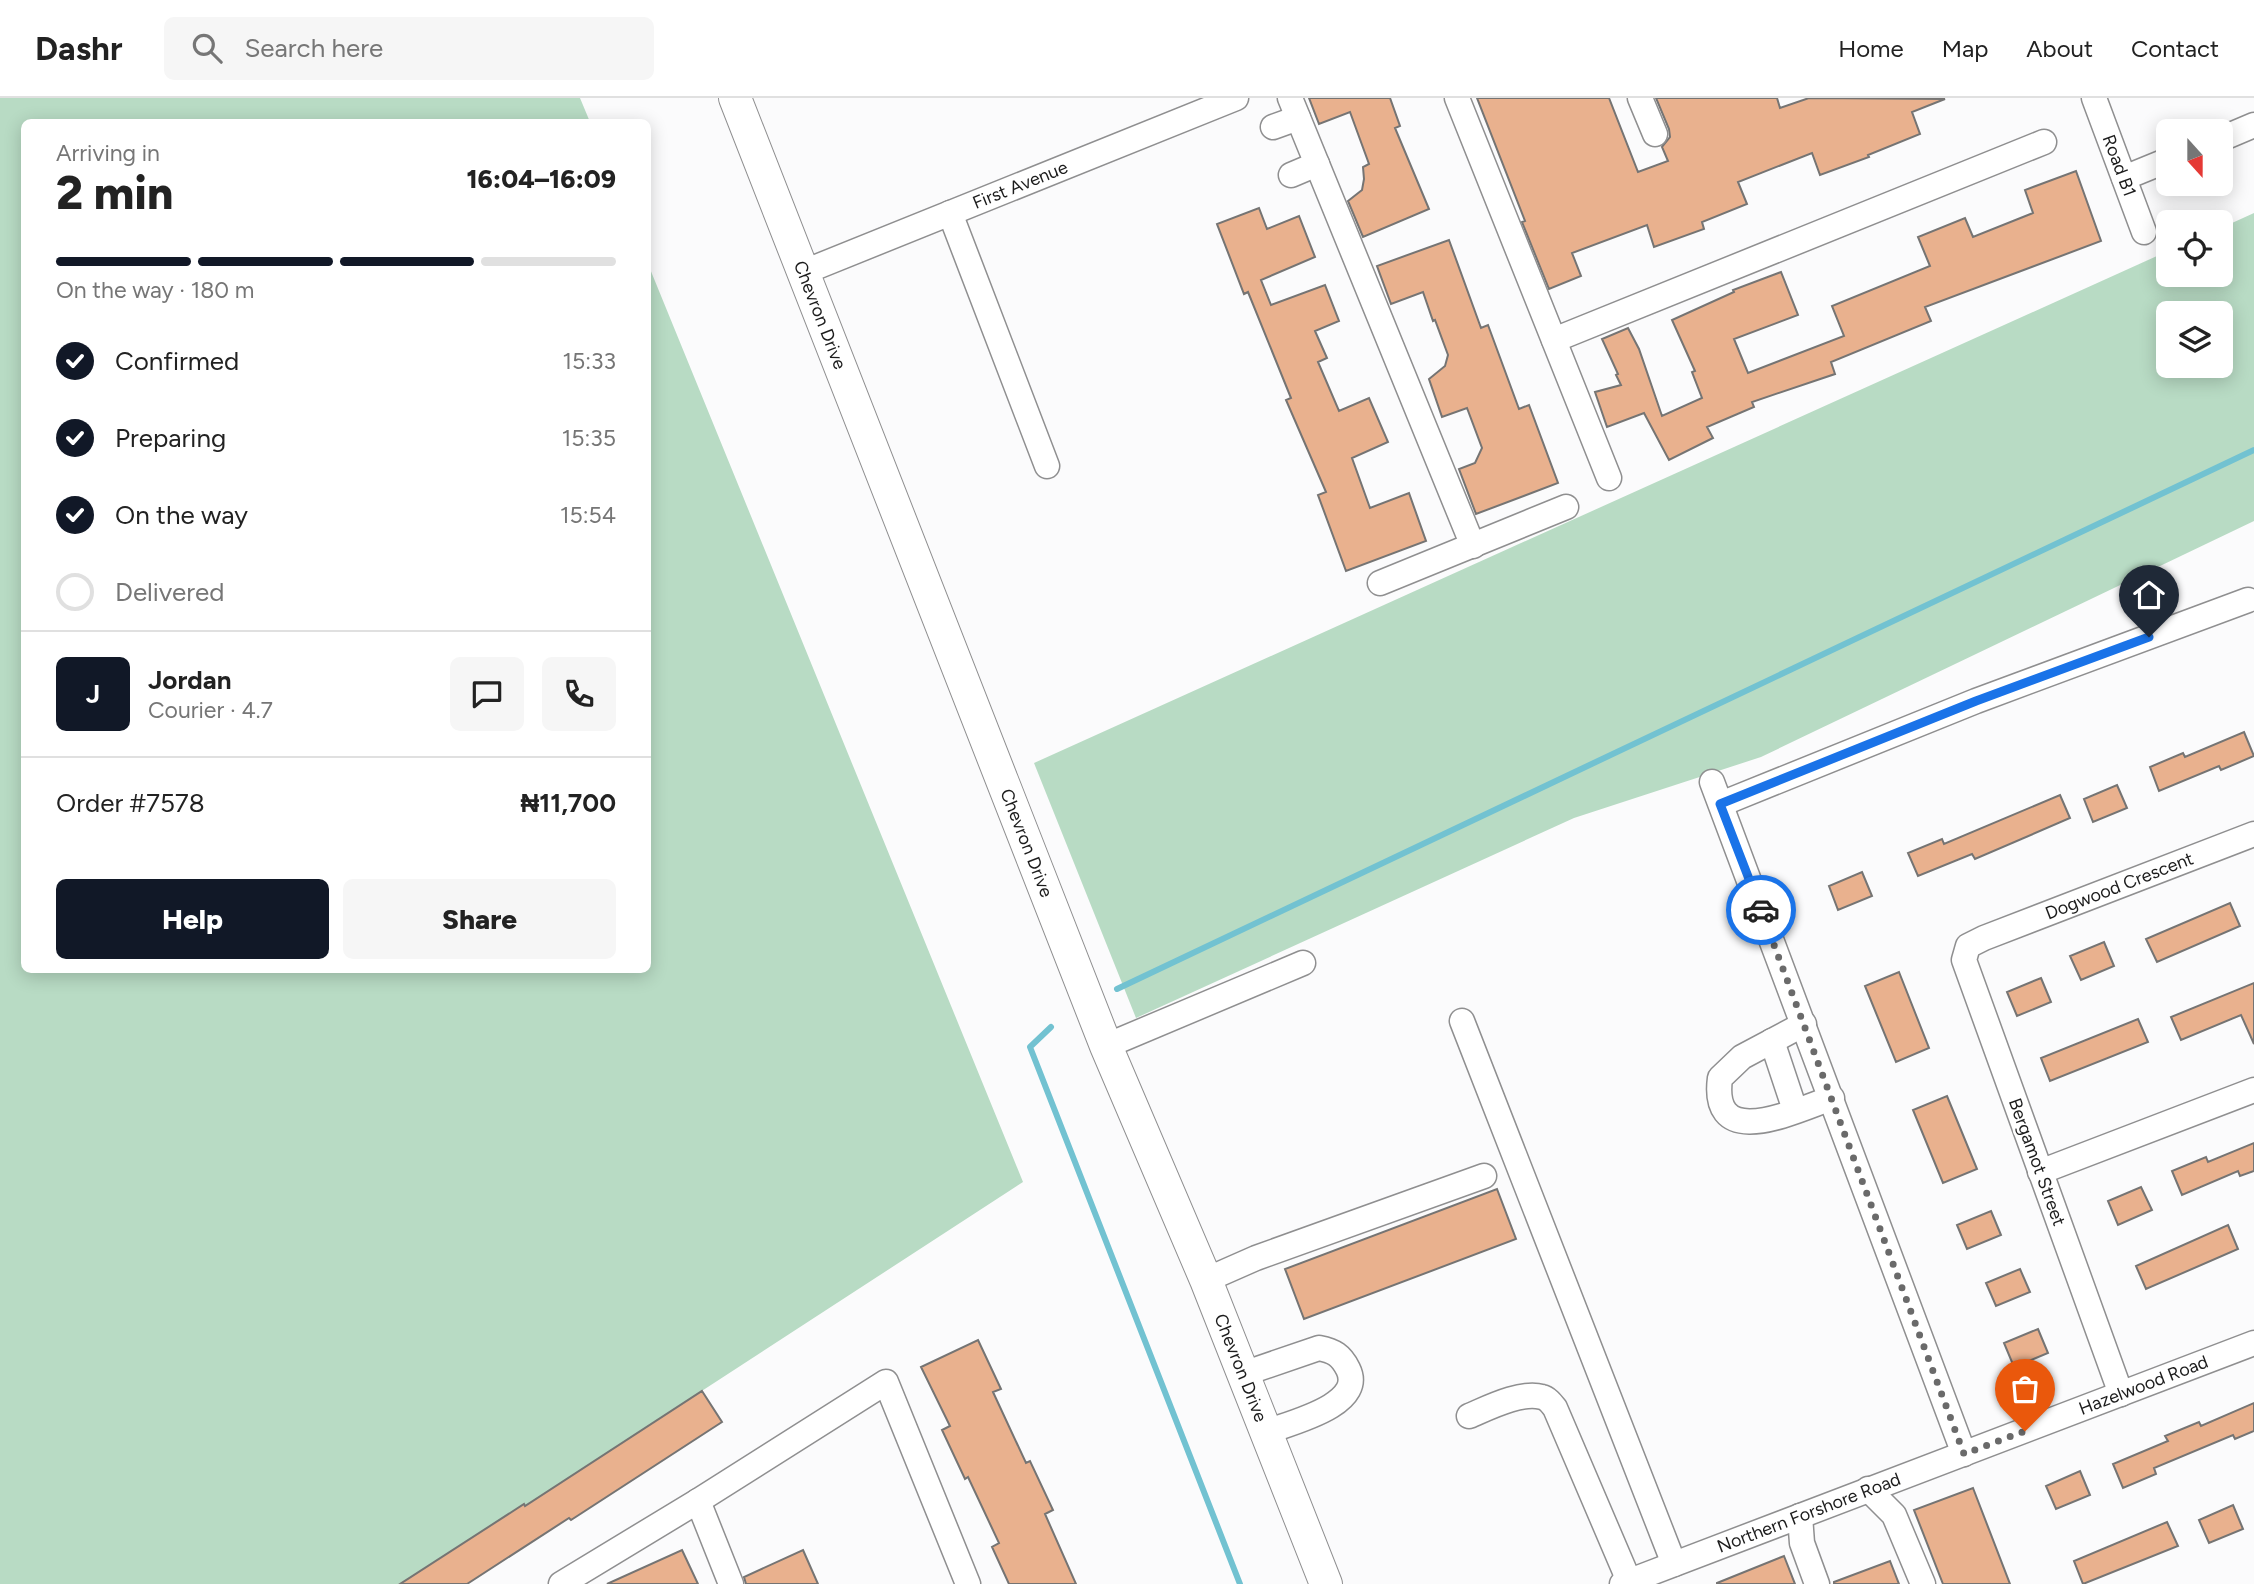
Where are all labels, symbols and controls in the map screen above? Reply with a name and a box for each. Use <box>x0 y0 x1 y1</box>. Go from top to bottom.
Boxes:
search box <box>164 17 654 80</box>
text: Dashr <box>35 29 122 68</box>
icon: search <box>188 29 226 67</box>
text: Search here <box>244 32 383 64</box>
text: Home <box>1838 34 1904 63</box>
text: Map <box>1942 34 1988 63</box>
text: About <box>2026 34 2093 63</box>
text: Contact <box>2131 34 2219 63</box>
north arrow <box>2156 119 2233 196</box>
map controls <box>2156 119 2233 378</box>
street label: Road B1 <box>2098 131 2141 199</box>
text: Arriving in <box>56 139 160 167</box>
street label: First Avenue <box>969 156 1071 214</box>
text: 16:04–16:09 <box>466 163 616 195</box>
text: 2 min <box>56 165 173 221</box>
button: locate <box>2156 210 2233 287</box>
street label: Chevron Drive <box>789 258 851 373</box>
text: On the way · 180 m <box>56 276 254 304</box>
button: layers <box>2156 301 2233 378</box>
icon: check <box>56 342 94 380</box>
text: Confirmed <box>115 345 239 377</box>
text: 15:33 <box>562 347 616 375</box>
icon: check <box>56 419 94 457</box>
text: Preparing <box>115 422 226 454</box>
text: 15:35 <box>562 424 616 452</box>
icon: check <box>56 496 94 534</box>
text: On the way <box>115 499 248 531</box>
text: 15:54 <box>560 501 616 529</box>
pin <box>2119 565 2179 637</box>
text: Delivered <box>115 576 224 608</box>
icon: home <box>2130 576 2168 614</box>
button: chat <box>450 657 524 731</box>
button: phone <box>542 657 616 731</box>
text: Jordan <box>148 664 231 696</box>
text: J <box>86 678 100 710</box>
text: Courier · 4.7 <box>148 696 273 724</box>
street label: Chevron Drive <box>995 786 1058 901</box>
text: Order #7578 <box>56 787 205 819</box>
text: ₦11,700 <box>520 787 616 819</box>
street label: Dogwood Crescent <box>2042 847 2197 924</box>
courier <box>1726 875 1796 945</box>
button: Help <box>56 879 329 959</box>
button: Share <box>343 879 616 959</box>
icon: car <box>1742 891 1780 929</box>
street label: Bergamot Street <box>2004 1095 2070 1229</box>
street label: Chevron Drive <box>1209 1311 1272 1425</box>
street label: Hazelwood Road <box>2076 1351 2211 1420</box>
pin <box>1995 1359 2055 1431</box>
icon: bag <box>2006 1370 2044 1408</box>
street label: Northern Forshore Road <box>1714 1468 1904 1558</box>

